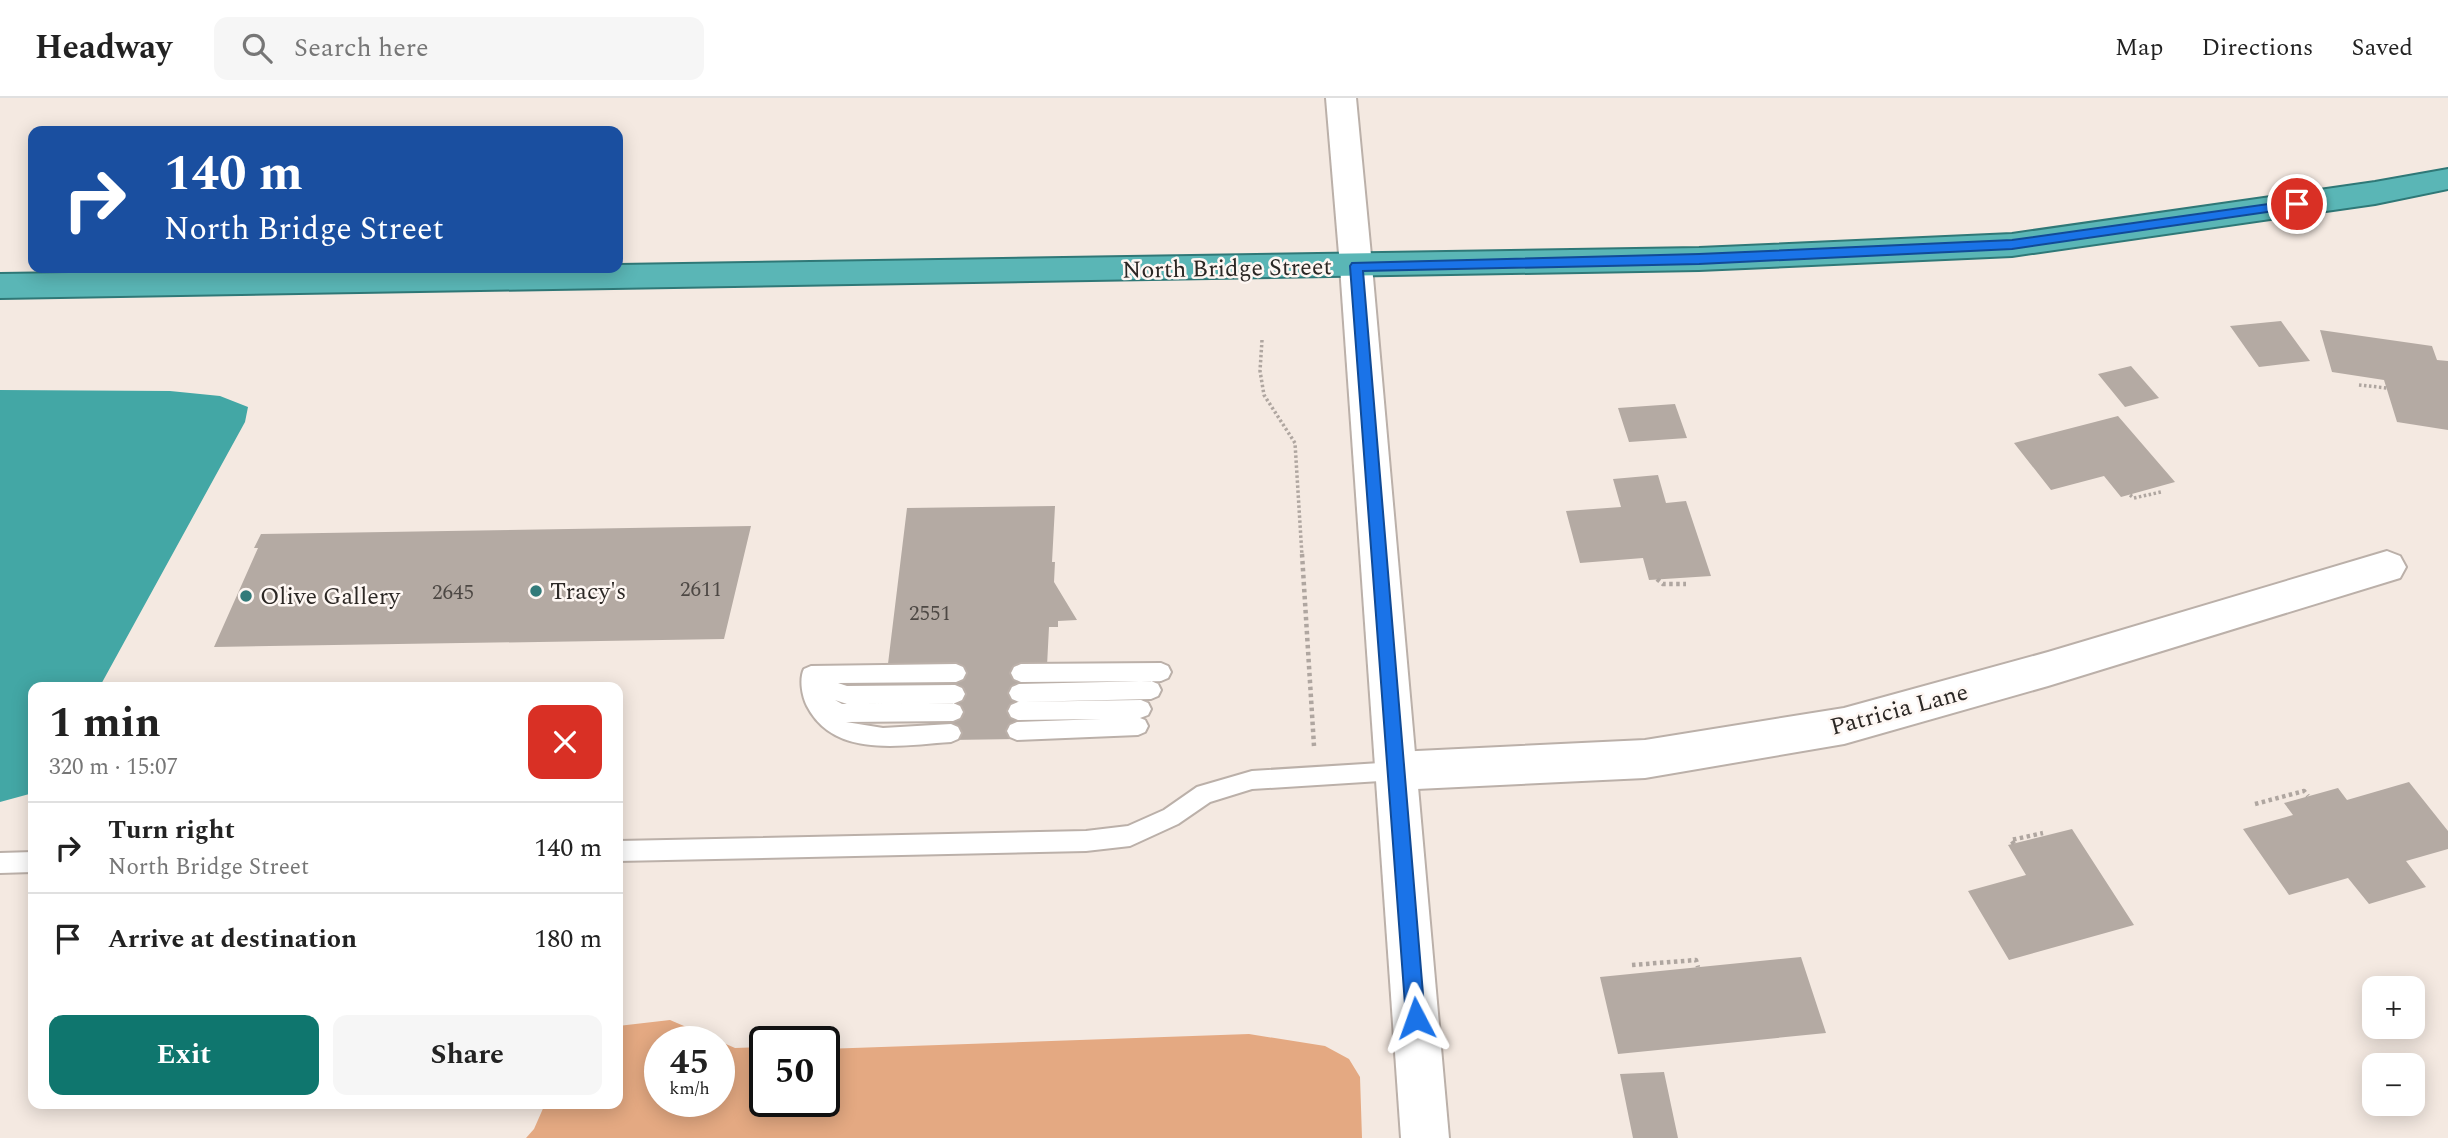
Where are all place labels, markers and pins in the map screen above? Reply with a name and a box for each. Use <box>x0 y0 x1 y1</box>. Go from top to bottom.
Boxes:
pin <box>2267 174 2327 234</box>
place label: Tracy's <box>550 574 626 610</box>
place label: Olive Gallery <box>260 579 401 615</box>
marker: Tracy's <box>528 583 544 599</box>
marker: Olive Gallery <box>238 588 254 604</box>

